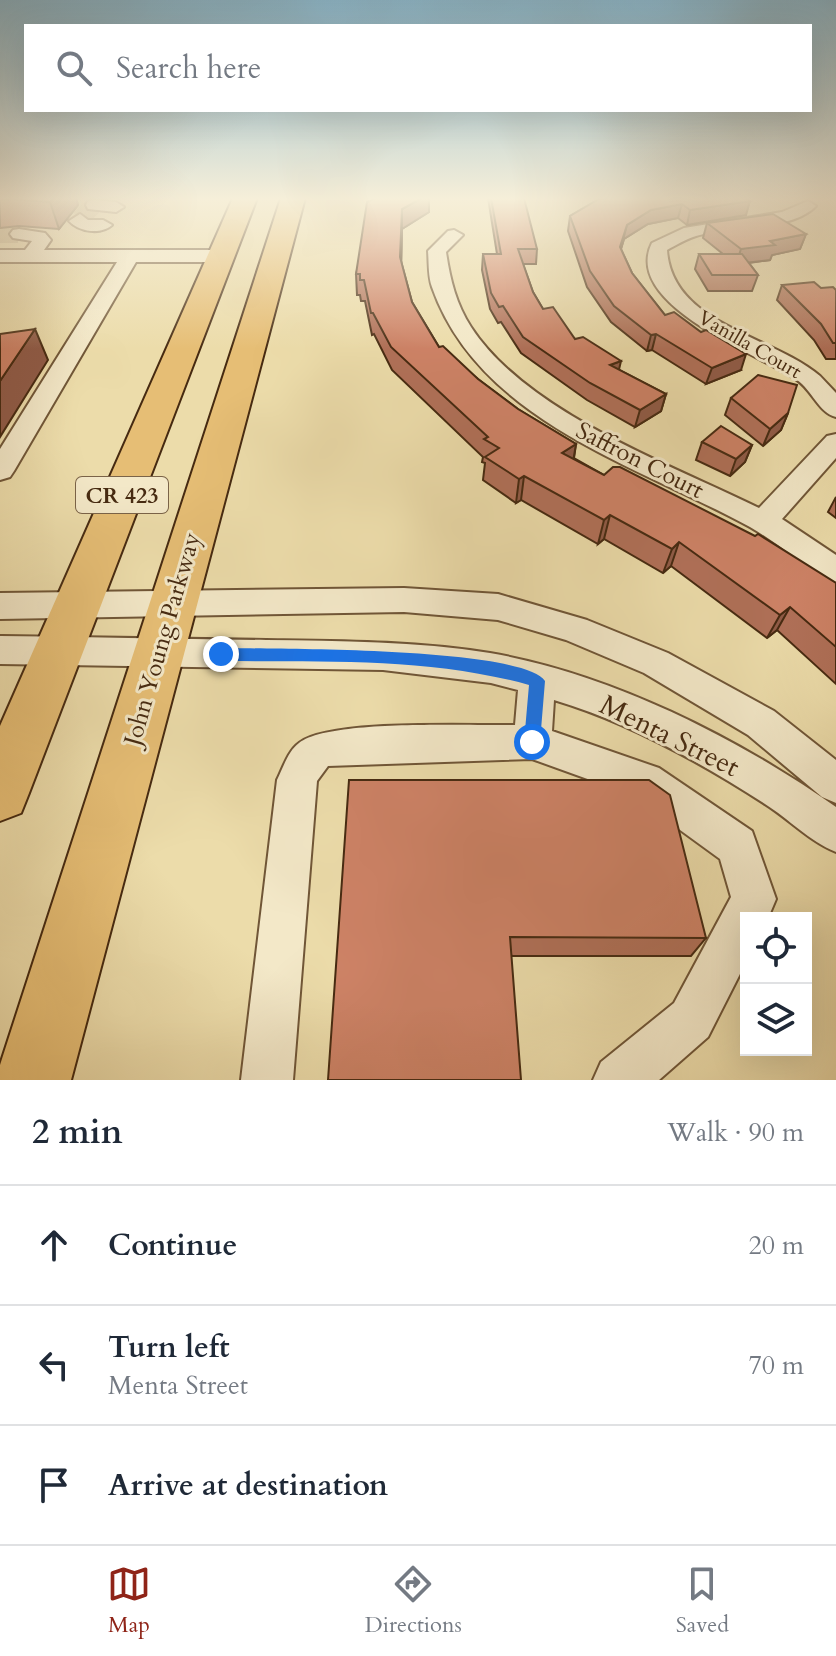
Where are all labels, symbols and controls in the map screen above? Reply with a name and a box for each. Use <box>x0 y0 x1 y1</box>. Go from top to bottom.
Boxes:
search box <box>24 24 812 112</box>
icon: search <box>52 46 96 90</box>
text: Search here <box>116 48 261 89</box>
street label: Vanilla Court <box>693 304 807 385</box>
street label: Saffron Court <box>570 414 710 507</box>
road number: CR 423 <box>76 477 168 513</box>
street label: John Young Parkway <box>115 528 209 752</box>
route end <box>203 636 239 672</box>
street label: Menta Street <box>593 686 746 786</box>
route start <box>514 724 550 760</box>
map controls <box>740 912 812 1056</box>
button: locate <box>740 912 812 984</box>
button: layers <box>740 984 812 1056</box>
text: 2 min <box>32 1109 123 1155</box>
text: Walk · 90 m <box>667 1115 804 1150</box>
icon: ahead <box>32 1223 76 1267</box>
text: Continue <box>108 1225 237 1266</box>
text: 20 m <box>748 1228 804 1263</box>
text: Turn left <box>108 1327 230 1368</box>
icon: left <box>32 1343 76 1387</box>
text: 70 m <box>748 1348 804 1383</box>
text: Menta Street <box>108 1368 248 1403</box>
icon: arrive <box>32 1463 76 1507</box>
text: Arrive at destination <box>108 1465 388 1506</box>
tab: Map <box>107 1562 151 1640</box>
tab: Directions <box>365 1562 462 1640</box>
tab: Saved <box>676 1562 729 1640</box>

